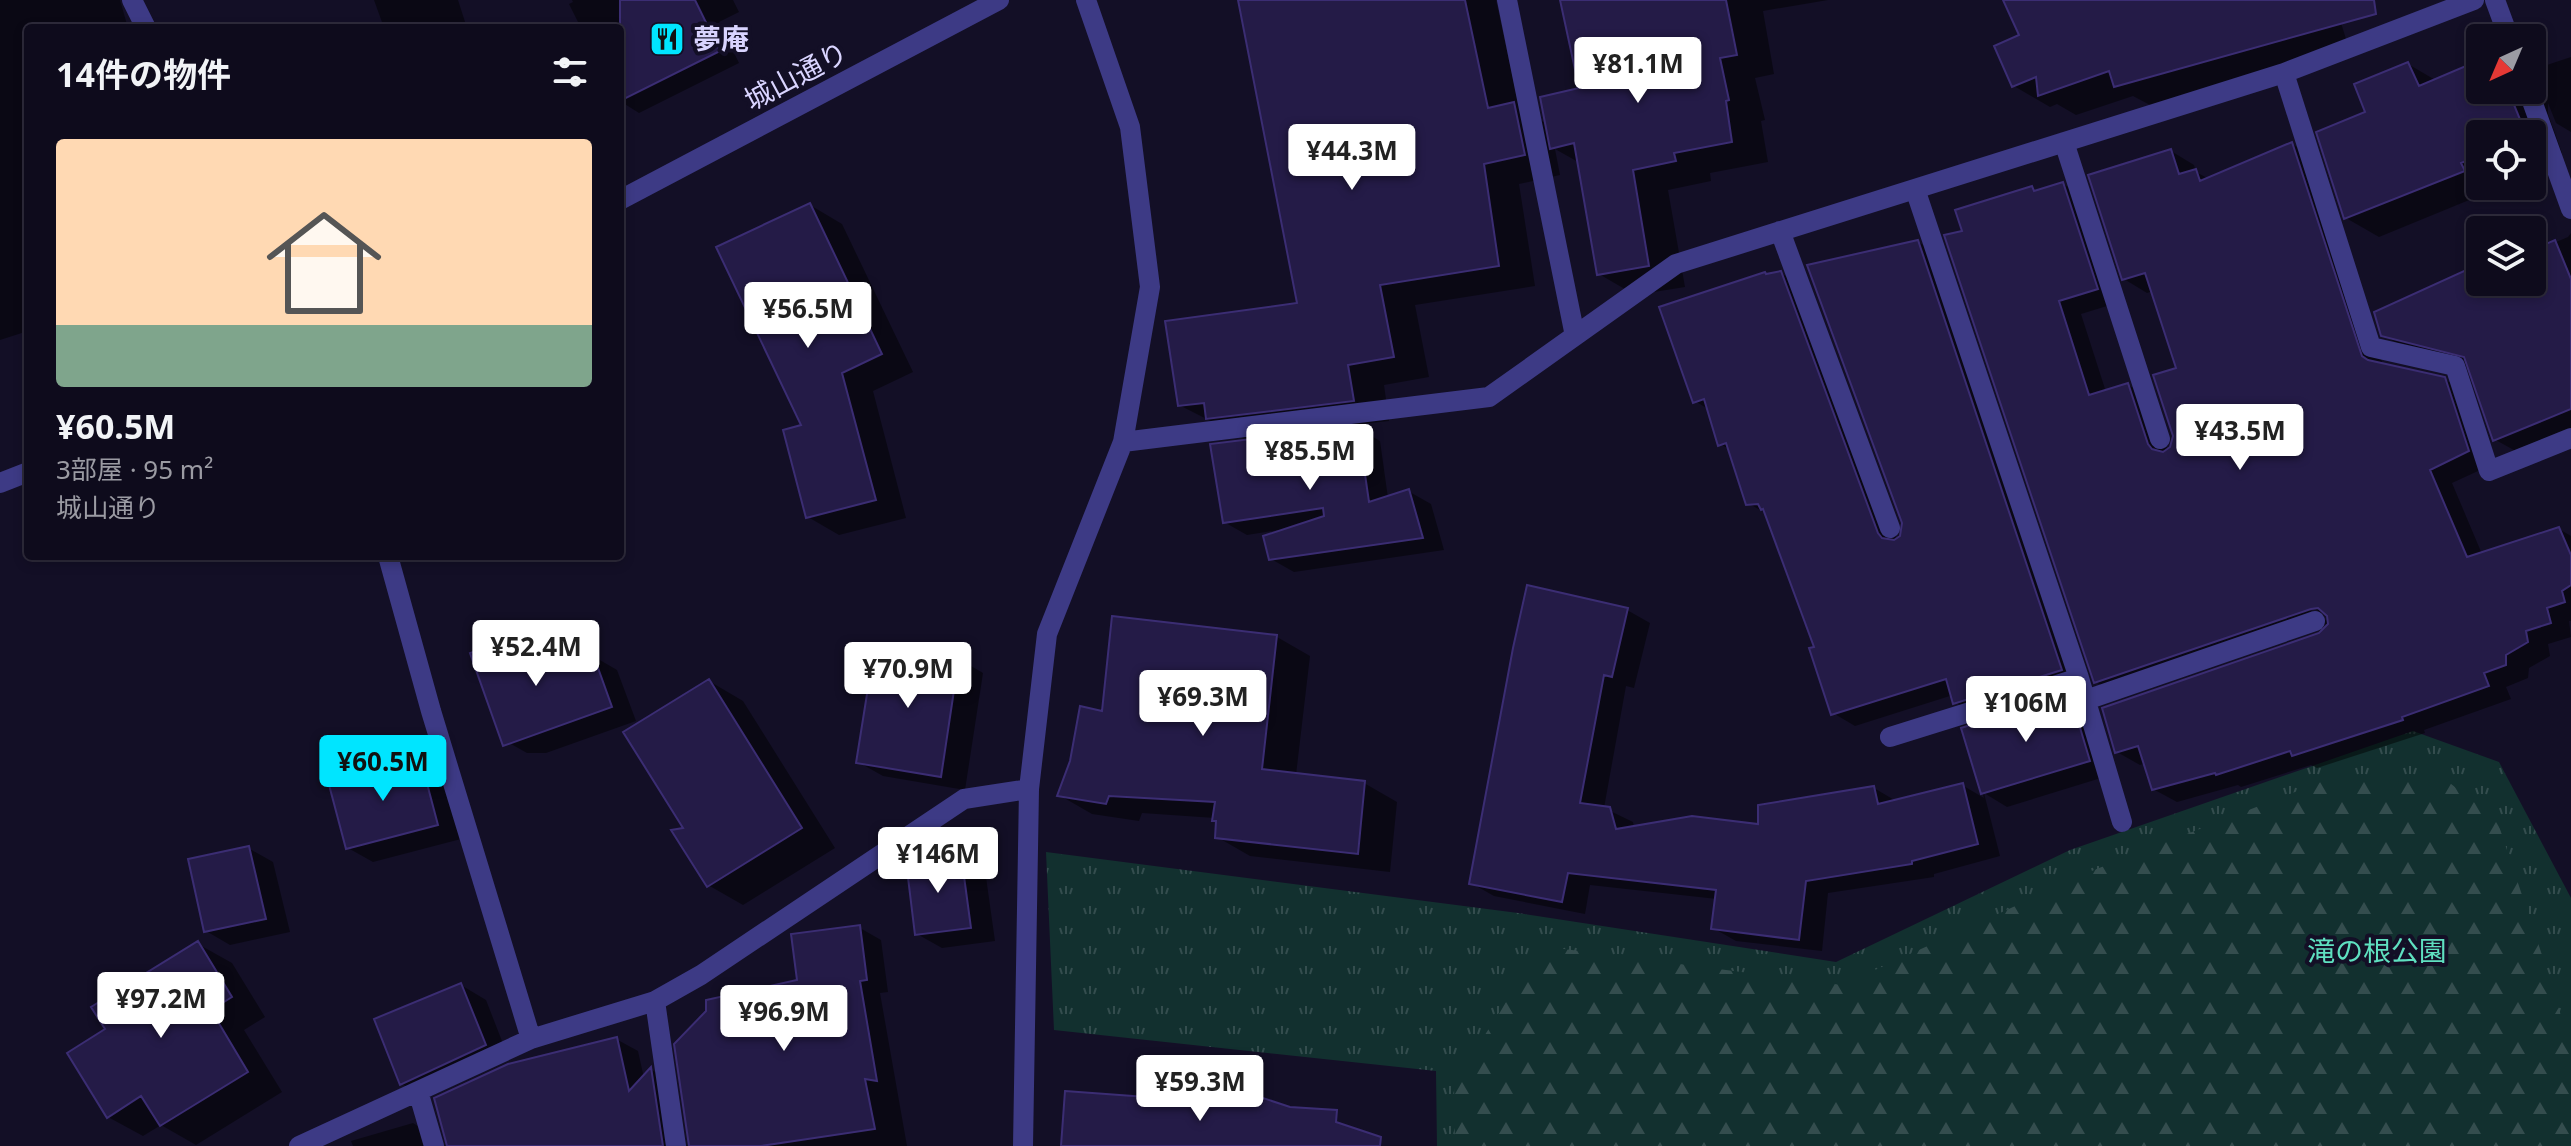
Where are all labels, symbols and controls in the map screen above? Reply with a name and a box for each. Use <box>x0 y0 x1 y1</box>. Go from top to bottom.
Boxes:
place label: 夢庵 <box>693 19 749 57</box>
restaurant icon: 夢庵 <box>648 20 686 58</box>
north arrow <box>2466 24 2546 104</box>
map controls <box>2466 24 2546 296</box>
street label: 城山通り <box>737 32 854 118</box>
pin: ¥81.1M <box>1573 37 1703 105</box>
text: ¥81.1M <box>1592 45 1684 81</box>
icon: filters <box>548 50 592 94</box>
text: 14件の物件 <box>56 51 231 97</box>
button: locate <box>2466 120 2546 200</box>
pin: ¥44.3M <box>1287 124 1417 192</box>
text: ¥44.3M <box>1306 132 1398 168</box>
icon: home <box>252 191 396 335</box>
button: layers <box>2466 216 2546 296</box>
pin: ¥56.5M <box>743 282 873 350</box>
text: ¥56.5M <box>762 290 854 326</box>
text: ¥60.5M <box>56 403 175 449</box>
pin: ¥43.5M <box>2175 404 2305 472</box>
text: ¥43.5M <box>2194 412 2286 448</box>
pin: ¥85.5M <box>1245 424 1375 492</box>
text: ¥85.5M <box>1264 432 1356 468</box>
text: 3部屋 · 95 m² <box>56 451 213 487</box>
text: 城山通り <box>56 489 160 525</box>
pin: ¥52.4M <box>471 620 601 688</box>
text: ¥52.4M <box>490 628 582 664</box>
pin: ¥70.9M <box>843 642 973 710</box>
text: ¥70.9M <box>862 650 954 686</box>
pin: ¥69.3M <box>1138 670 1268 738</box>
pin: ¥106M <box>1970 676 2082 744</box>
text: ¥69.3M <box>1157 678 1249 714</box>
text: ¥106M <box>1984 684 2068 720</box>
pin: ¥60.5M <box>318 735 448 803</box>
text: ¥60.5M <box>337 743 429 779</box>
pin: ¥146M <box>882 827 994 895</box>
text: ¥146M <box>896 835 980 871</box>
park label: 滝の根公園 <box>2307 931 2447 969</box>
pin: ¥97.2M <box>96 972 226 1040</box>
text: ¥97.2M <box>115 980 207 1016</box>
pin: ¥96.9M <box>719 985 849 1053</box>
text: ¥96.9M <box>738 993 830 1029</box>
pin: ¥59.3M <box>1135 1055 1265 1123</box>
text: ¥59.3M <box>1154 1063 1246 1099</box>

